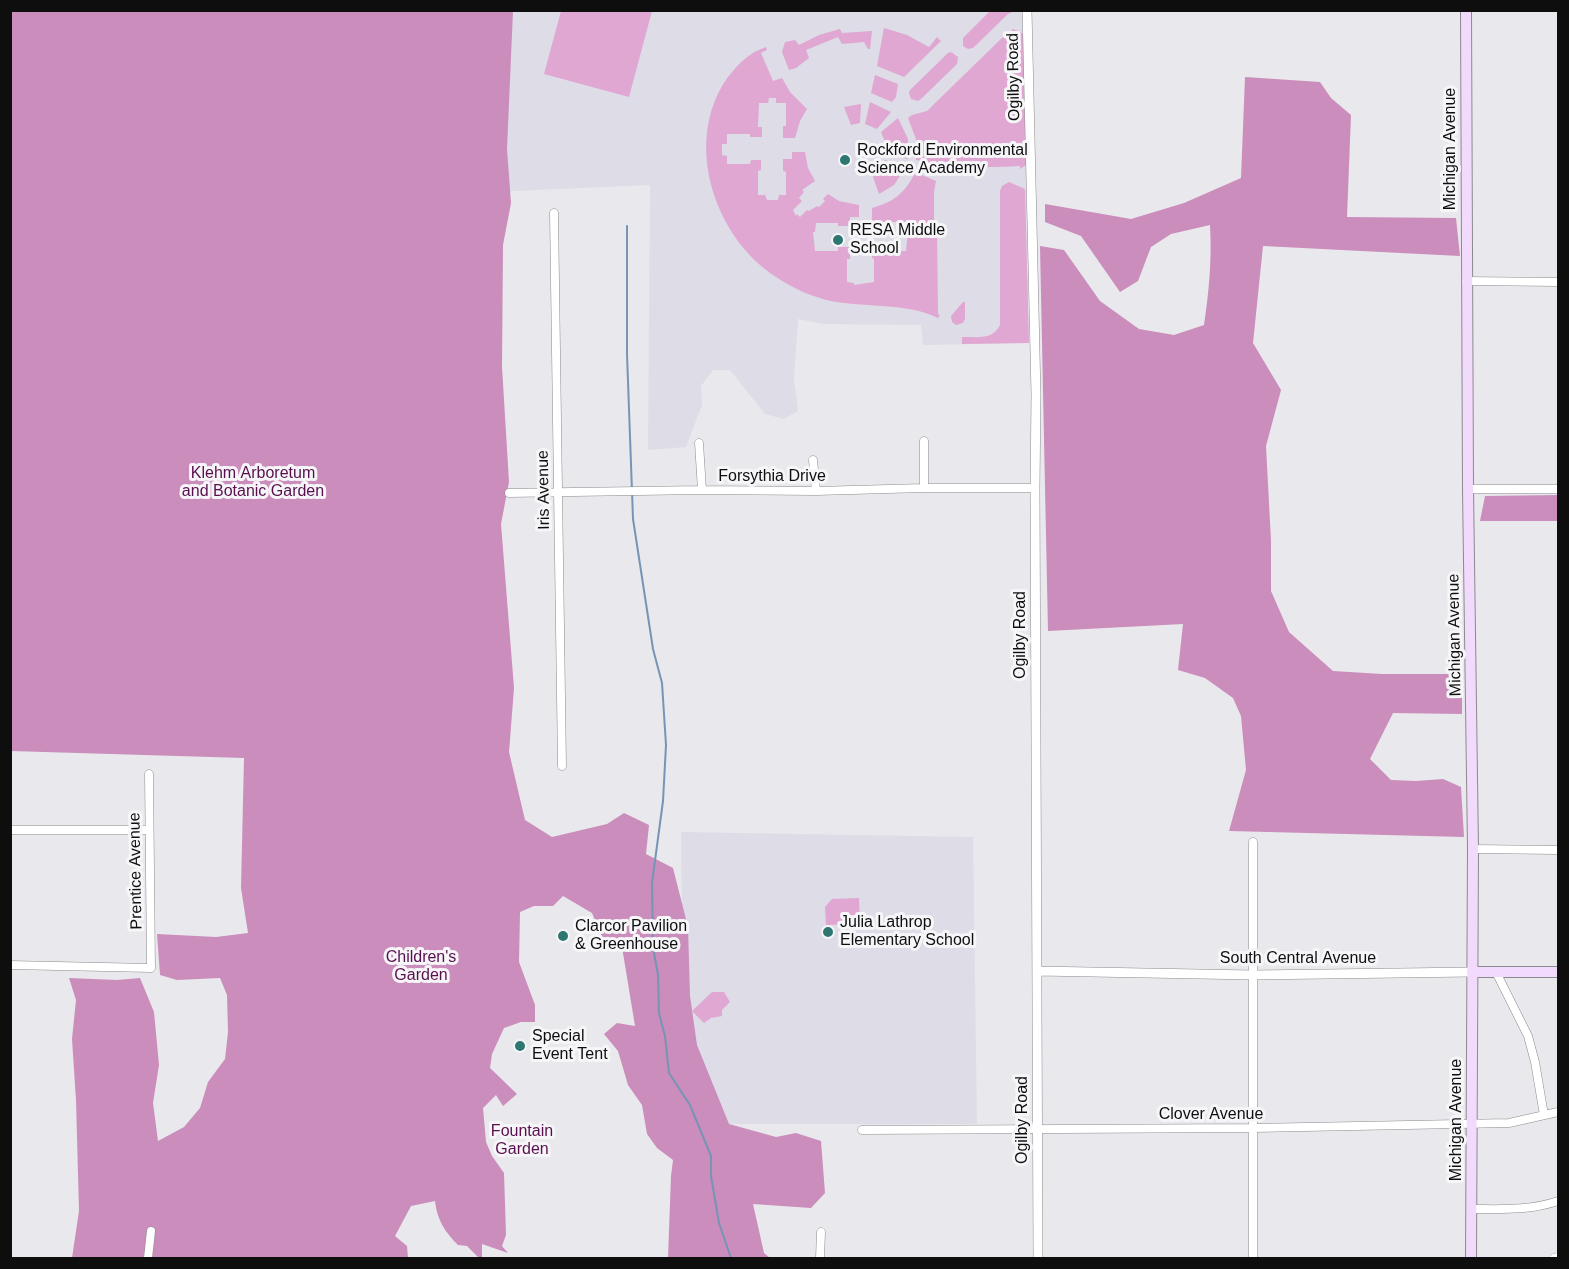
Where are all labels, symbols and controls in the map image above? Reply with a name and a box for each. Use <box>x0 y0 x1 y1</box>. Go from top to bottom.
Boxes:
street label: Ogilby Road <box>1004 33 1024 121</box>
street label: Michigan Avenue <box>1441 88 1461 210</box>
place label: Rockford Environmental Science Academy <box>857 141 1028 179</box>
marker: Rockford Environmental Science Academy <box>838 153 852 167</box>
place label: RESA Middle School <box>850 221 945 259</box>
marker: RESA Middle School <box>831 233 845 247</box>
street label: Iris Avenue <box>534 450 554 530</box>
park label: Klehm Arboretum and Botanic Garden <box>182 464 324 502</box>
street label: Forsythia Drive <box>718 467 826 487</box>
street label: Michigan Avenue <box>1444 574 1466 696</box>
street label: Ogilby Road <box>1011 591 1031 679</box>
street label: Prentice Avenue <box>125 812 147 930</box>
place label: Julia Lathrop Elementary School <box>840 913 974 951</box>
place label: Clarcor Pavilion & Greenhouse <box>575 917 687 955</box>
marker: Julia Lathrop Elementary School <box>821 925 835 939</box>
marker: Clarcor Pavilion & Greenhouse <box>556 929 570 943</box>
park label: Children's Garden <box>386 948 456 986</box>
street label: South Central Avenue <box>1220 949 1376 969</box>
place label: Special Event Tent <box>532 1027 608 1065</box>
marker: Special Event Tent <box>513 1039 527 1053</box>
street label: Michigan Avenue <box>1447 1059 1467 1181</box>
street label: Ogilby Road <box>1013 1076 1033 1164</box>
street label: Clover Avenue <box>1159 1105 1263 1125</box>
park label: Fountain Garden <box>491 1122 553 1160</box>

